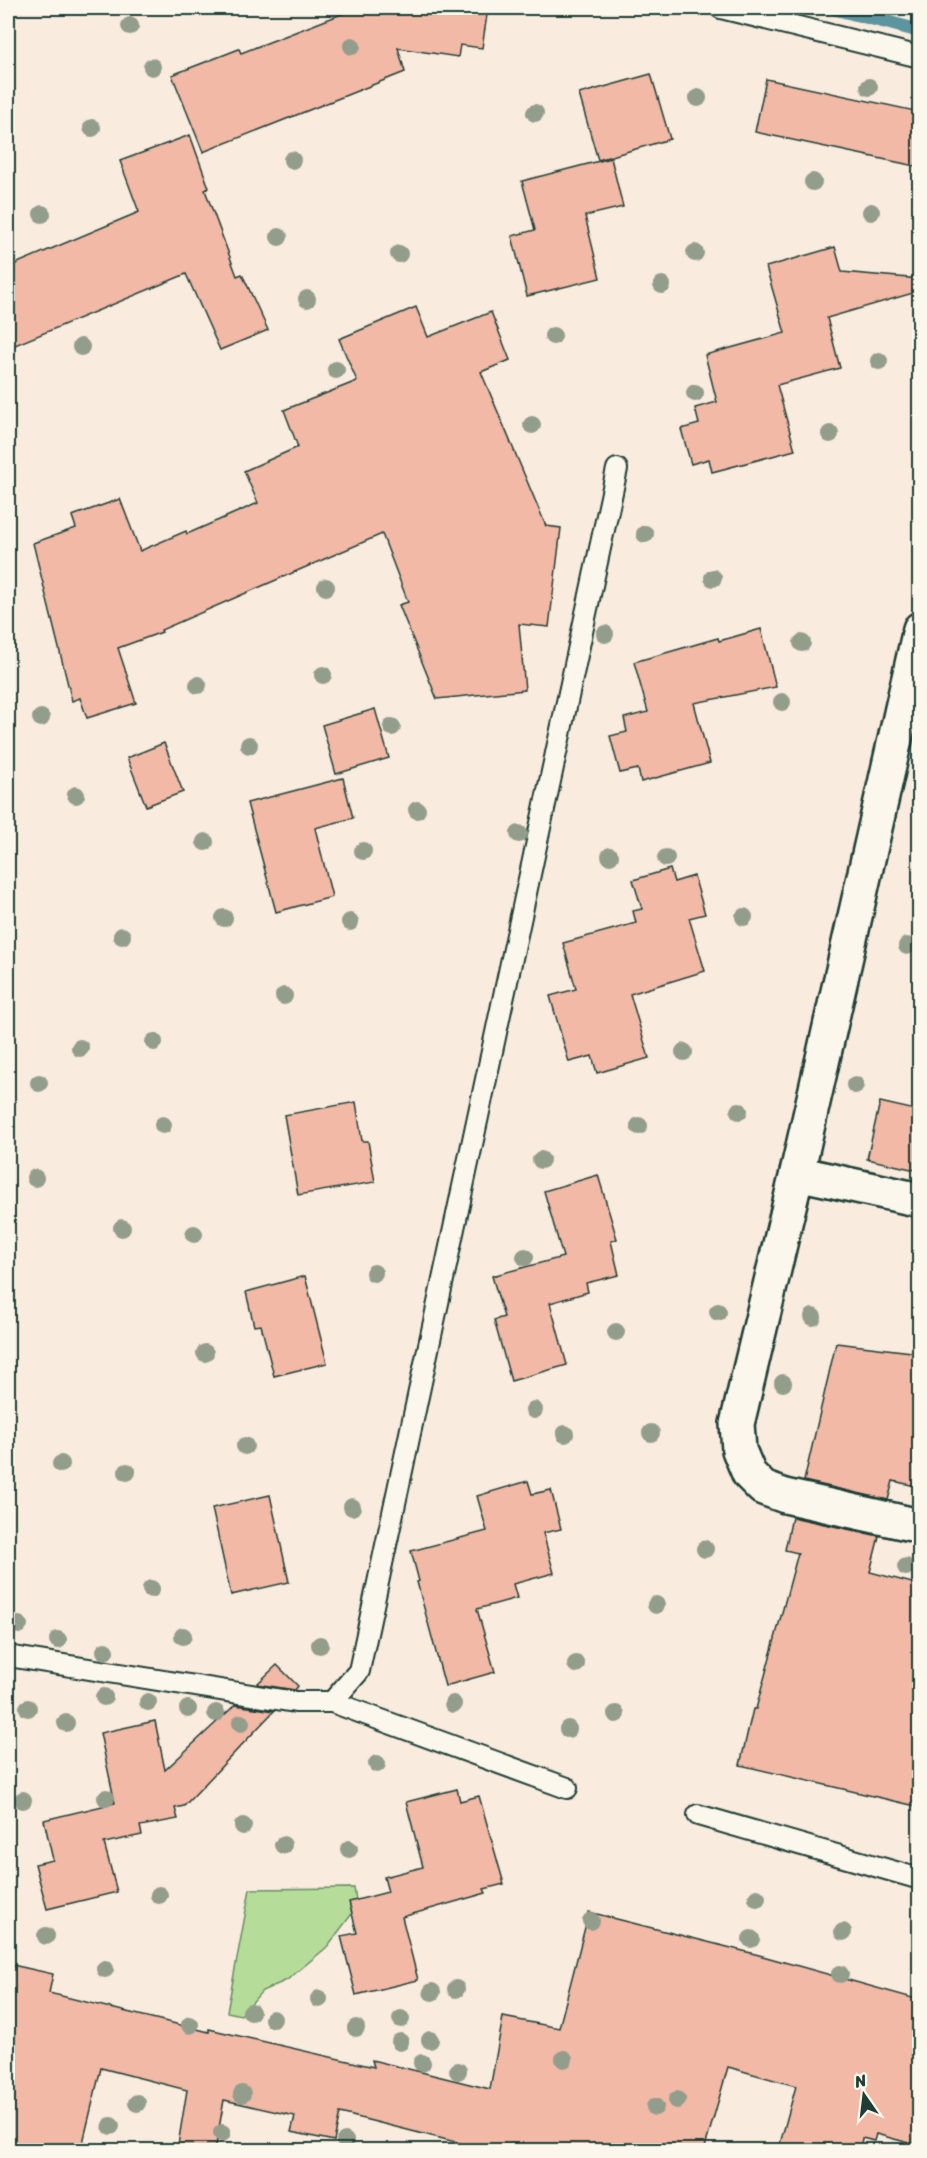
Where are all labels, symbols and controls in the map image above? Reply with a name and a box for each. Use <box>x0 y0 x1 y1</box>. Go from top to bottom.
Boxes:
north arrow <box>834 2065 894 2125</box>
text: N <box>851 2065 870 2097</box>

